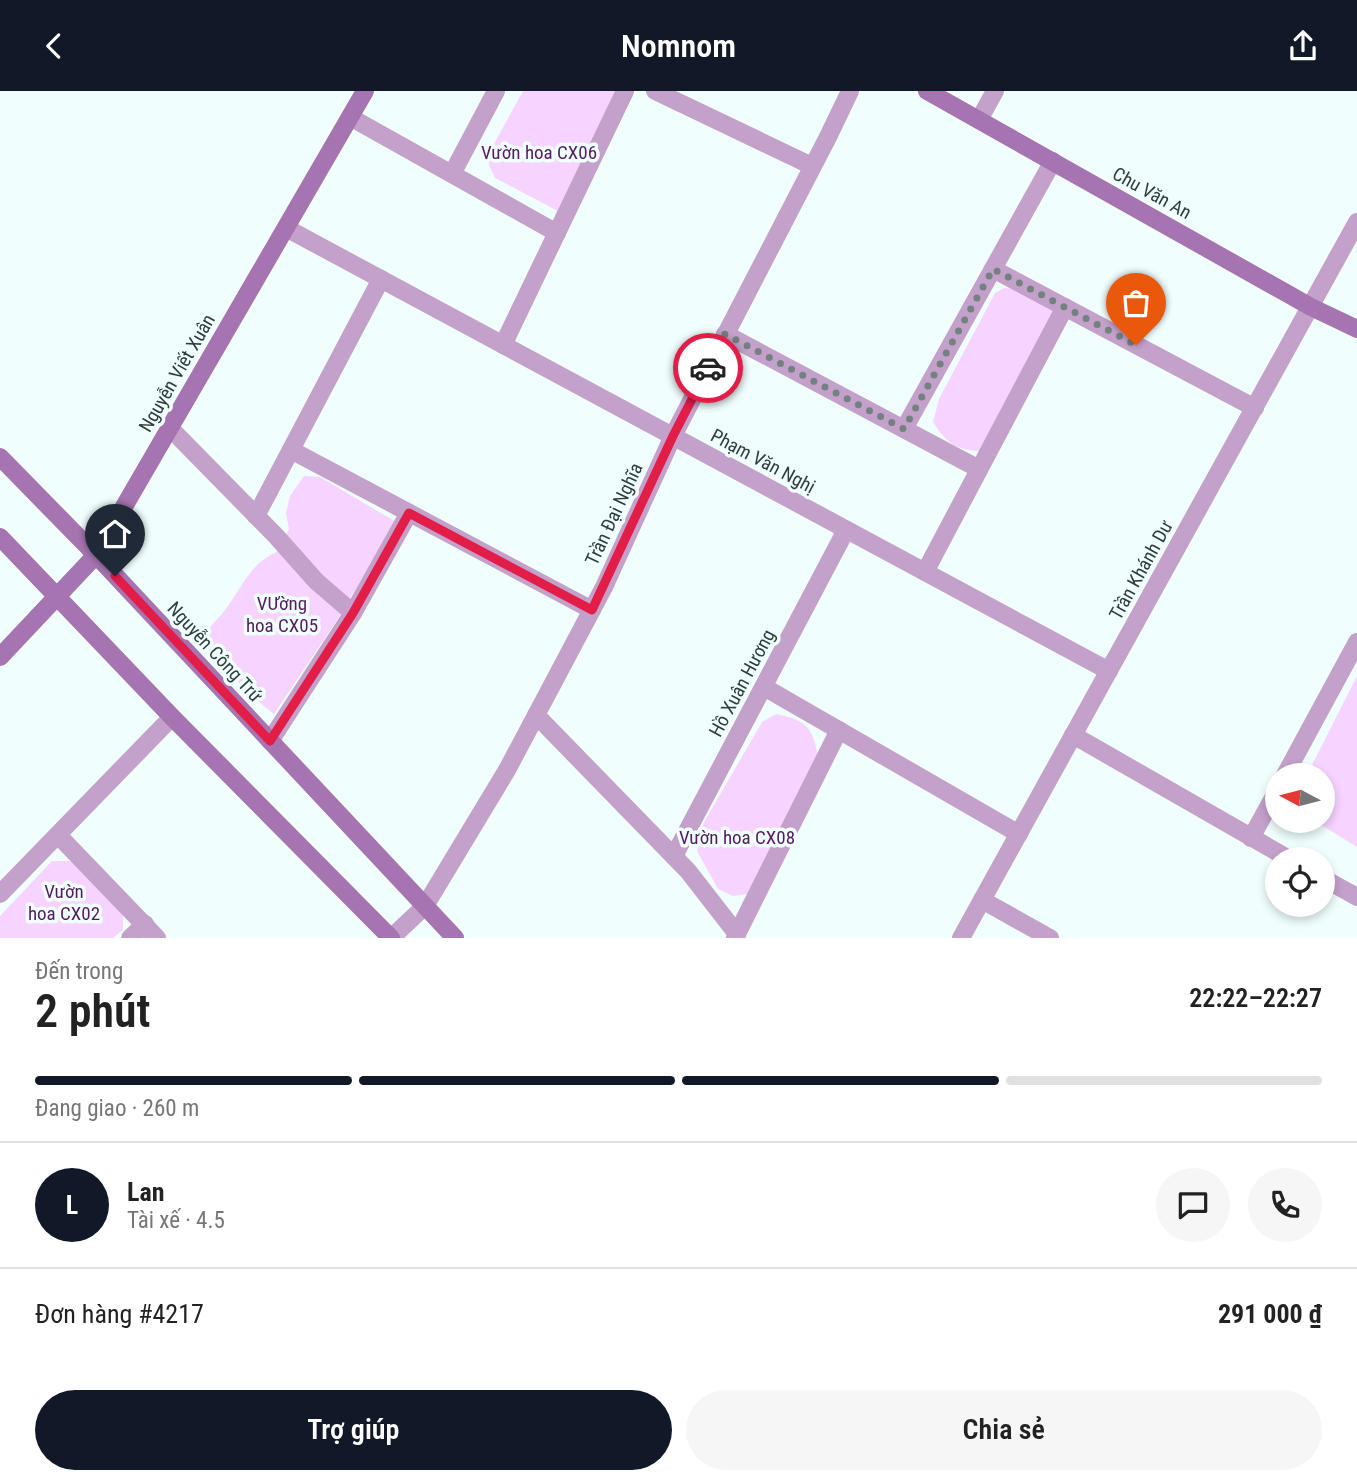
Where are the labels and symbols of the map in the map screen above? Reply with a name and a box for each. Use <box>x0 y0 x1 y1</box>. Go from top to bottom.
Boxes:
park label: Vườn hoa CX06 <box>481 141 597 164</box>
street label: Chu Văn An <box>1109 162 1195 224</box>
pin <box>1106 273 1166 345</box>
street label: Nguyễn Viết Xuân <box>134 310 220 436</box>
courier <box>673 333 743 403</box>
street label: Phạm Văn Nghị <box>707 424 819 498</box>
street label: Trần Đại Nghĩa <box>580 459 648 569</box>
pin <box>85 504 145 576</box>
street label: Trần Khánh Dư <box>1104 516 1178 624</box>
park label: VƯờng hoa CX05 <box>246 592 318 637</box>
street label: Nguyễn Công Trứ <box>163 597 268 707</box>
street label: Hồ Xuân Hương <box>704 625 780 741</box>
north arrow <box>1265 763 1335 833</box>
park label: Vườn hoa CX08 <box>679 826 795 849</box>
park label: Vườn hoa CX02 <box>28 880 100 925</box>

